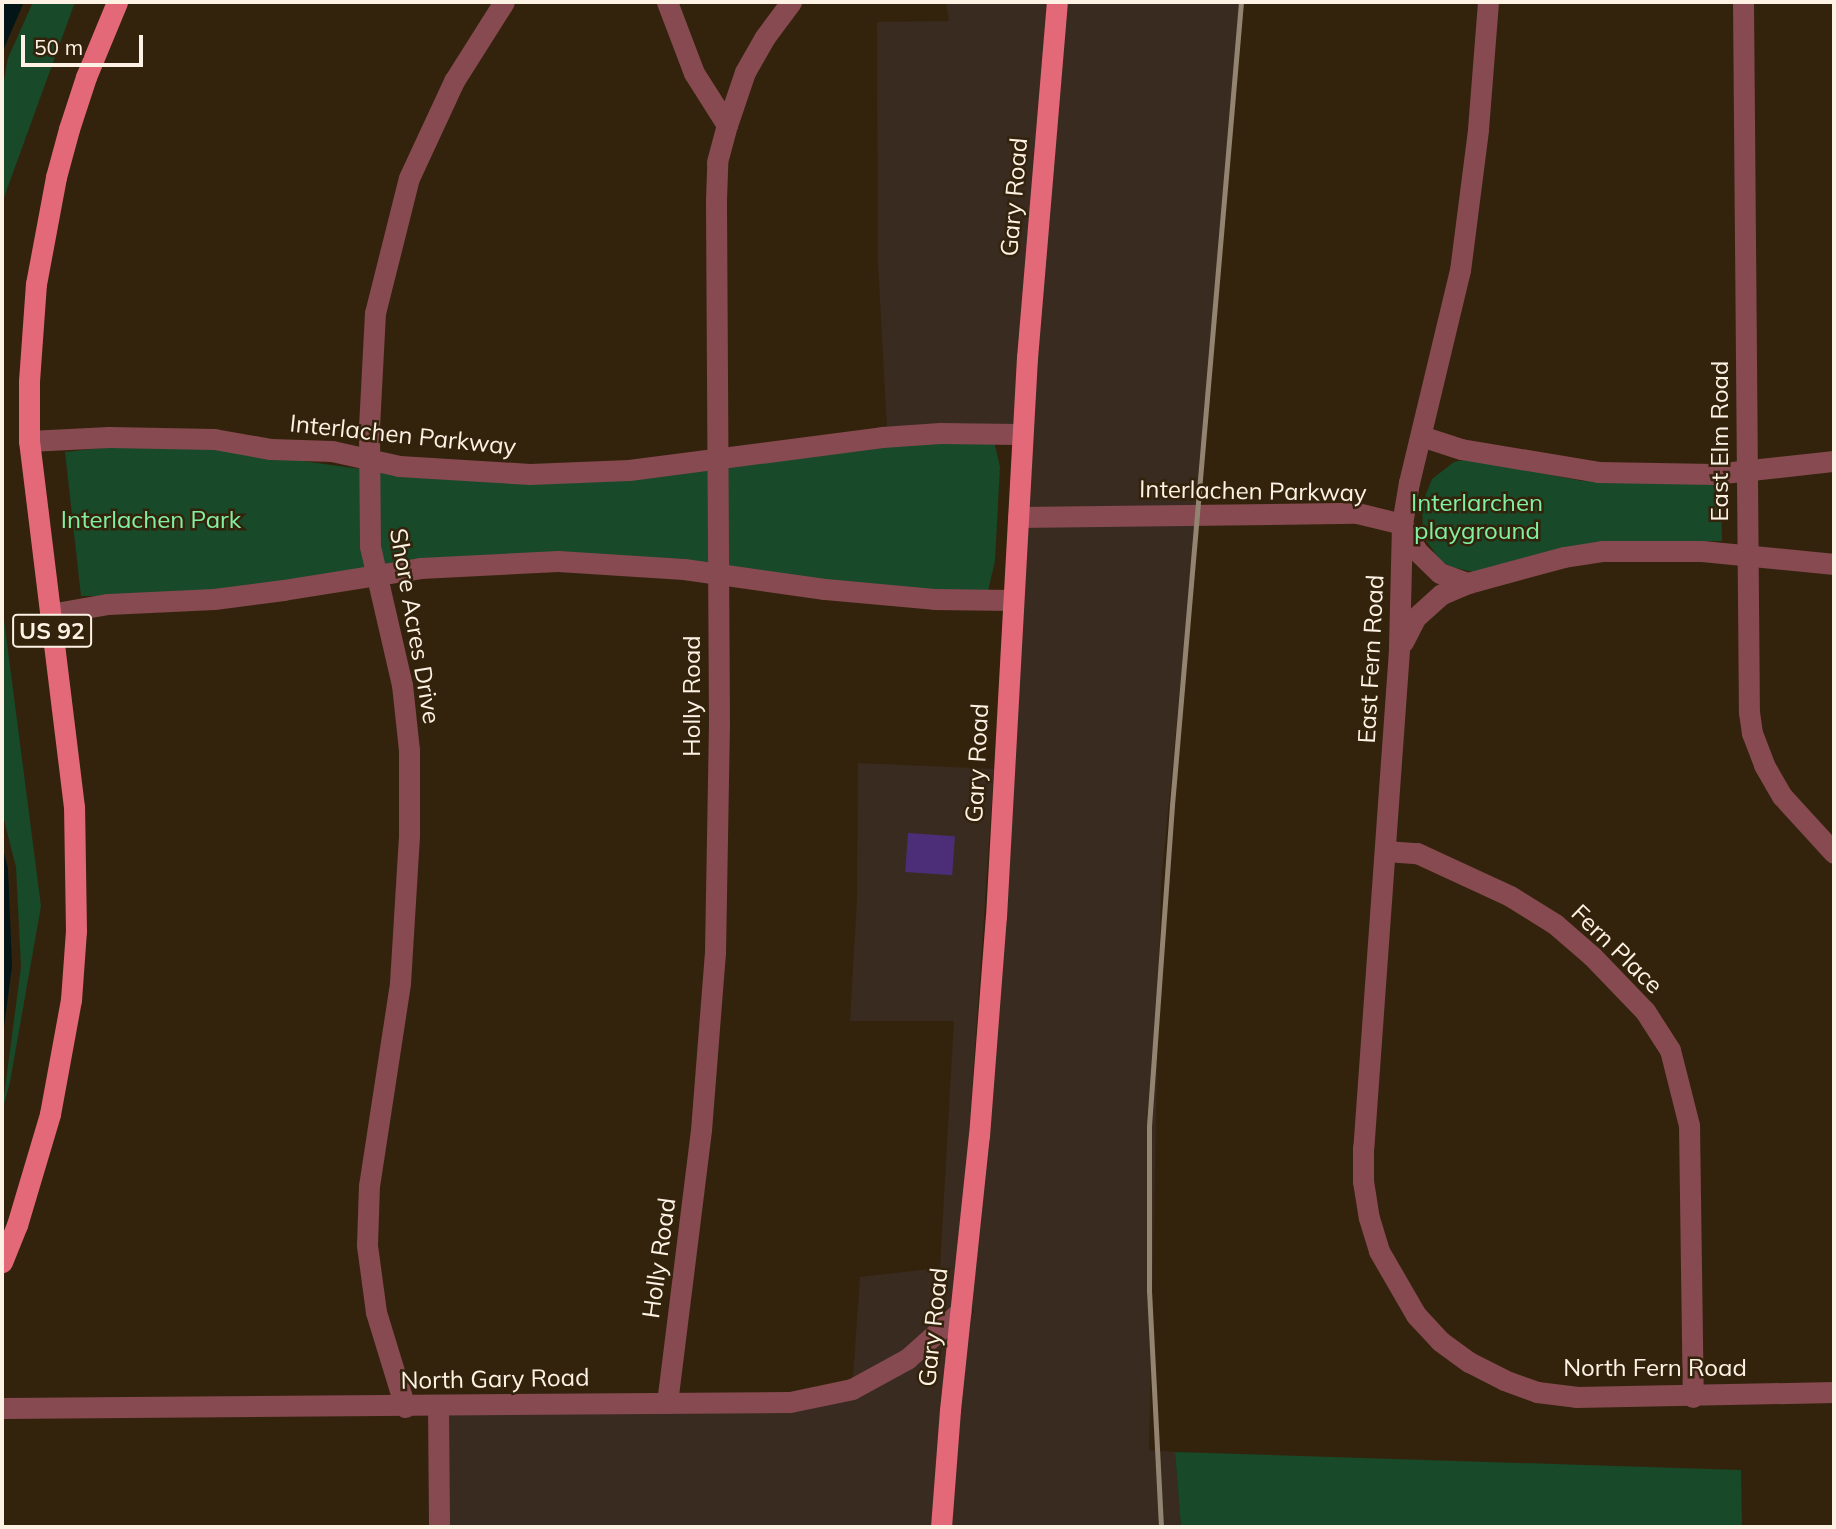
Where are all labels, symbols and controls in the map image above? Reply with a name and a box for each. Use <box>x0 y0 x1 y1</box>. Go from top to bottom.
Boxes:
scale bar <box>24 21 147 65</box>
text: 50 m <box>34 34 83 60</box>
street label: Gary Road <box>994 136 1034 258</box>
street label: East Elm Road <box>1706 361 1734 521</box>
street label: Interlachen Parkway <box>288 409 518 461</box>
street label: Interlachen Parkway <box>1139 475 1367 507</box>
park label: Interlarchen playground <box>1411 489 1543 545</box>
park label: Interlachen Park <box>61 506 241 534</box>
street label: Shore Acres Drive <box>384 526 446 726</box>
street label: East Fern Road <box>1352 574 1390 744</box>
road number: US 92 <box>12 611 92 650</box>
street label: Holly Road <box>678 635 706 757</box>
street label: Gary Road <box>959 703 995 823</box>
street label: Fern Place <box>1565 899 1669 999</box>
street label: Holly Road <box>636 1196 682 1320</box>
street label: Gary Road <box>912 1266 954 1388</box>
street label: North Fern Road <box>1563 1354 1747 1382</box>
street label: North Gary Road <box>400 1363 590 1395</box>

